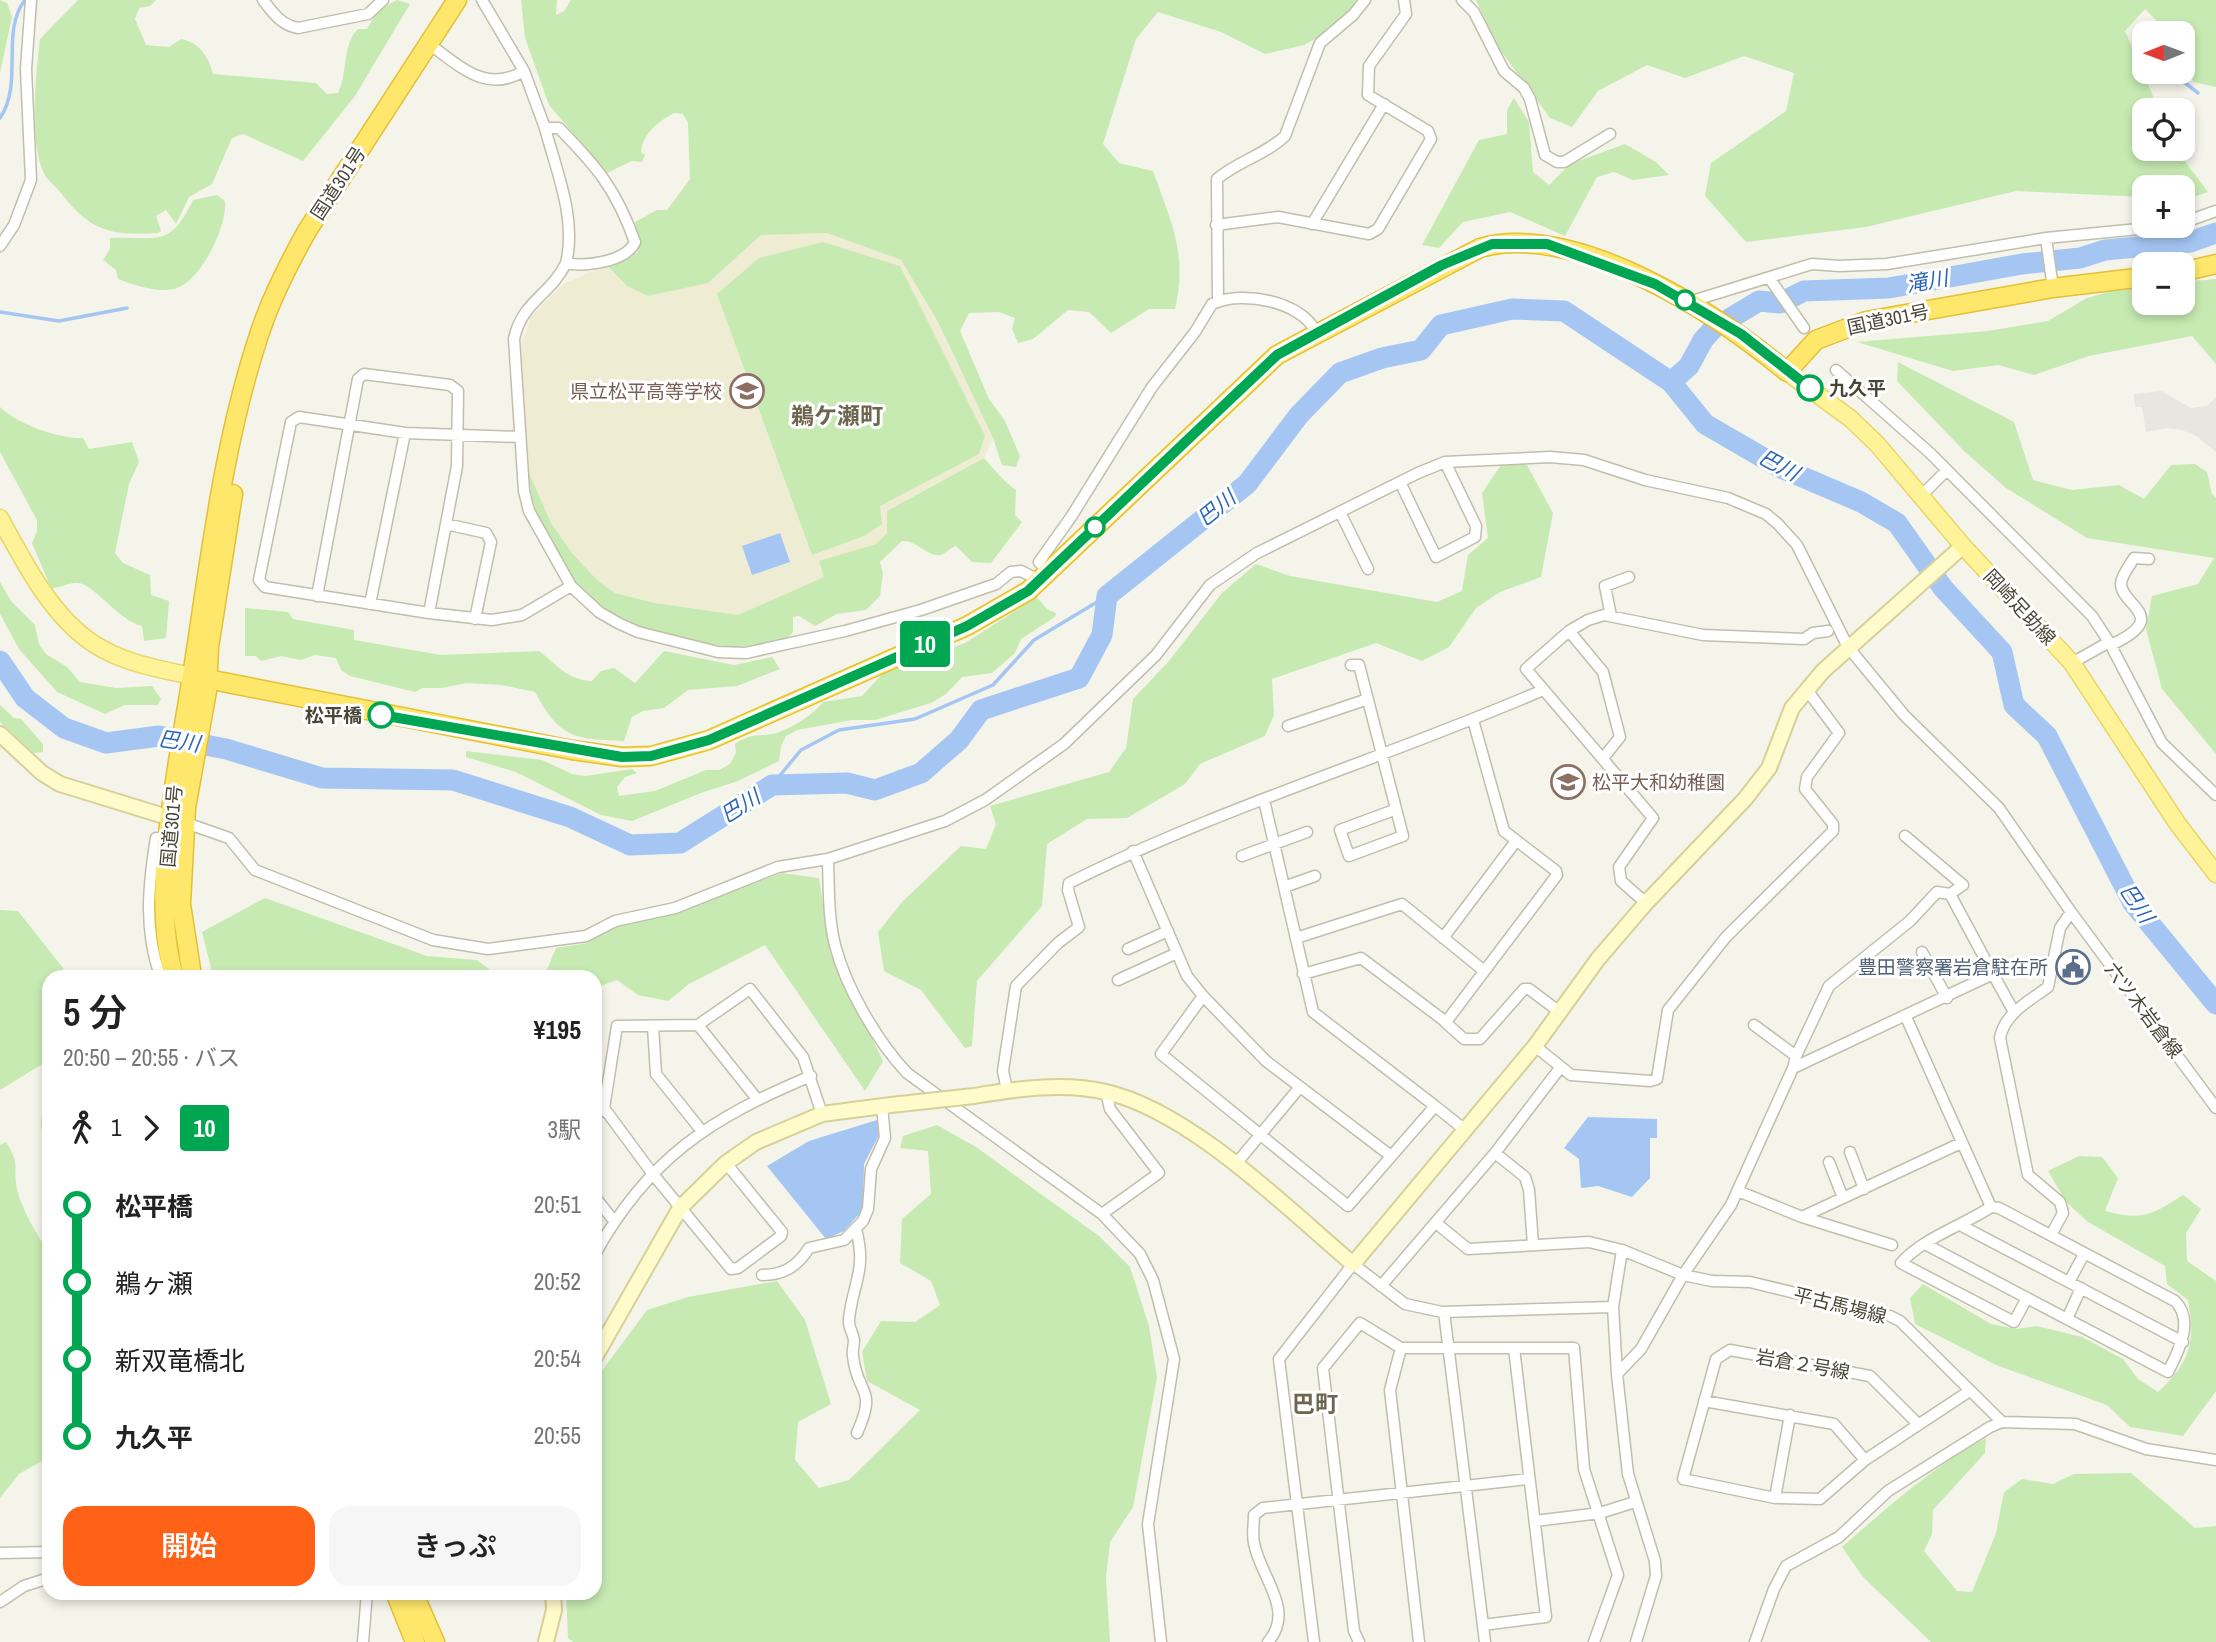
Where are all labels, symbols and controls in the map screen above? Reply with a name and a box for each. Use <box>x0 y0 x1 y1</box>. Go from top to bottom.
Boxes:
north arrow <box>2132 21 2194 84</box>
map controls <box>2132 21 2195 315</box>
button: locate <box>2132 98 2195 161</box>
street label: 国道301号 <box>304 141 372 225</box>
button: + <box>2132 175 2195 238</box>
button: − <box>2132 252 2195 315</box>
water label: 滝川 <box>1904 263 1952 299</box>
unlabelled marker <box>1675 290 1695 310</box>
street label: 国道301号 <box>1845 298 1931 340</box>
school or university icon: 県立松平高等学校 <box>728 372 766 410</box>
marker: 九久平 <box>1797 375 1823 401</box>
place label: 九久平 <box>1829 375 1886 401</box>
place label: 県立松平高等学校 <box>570 378 722 404</box>
district label: 鵜ケ瀬町 <box>791 400 883 431</box>
water label: 巴川 <box>1754 442 1806 489</box>
water label: 巴川 <box>1191 482 1243 532</box>
unlabelled marker <box>1085 517 1105 537</box>
street label: 岡崎足助線 <box>1978 563 2062 651</box>
line badge: 10 <box>894 621 956 667</box>
text: 10 <box>914 628 936 660</box>
place label: 松平橋 <box>305 702 362 728</box>
marker: 松平橋 <box>368 702 394 728</box>
water label: 巴川 <box>156 724 204 759</box>
school or university icon: 松平大和幼稚園 <box>1549 763 1587 801</box>
place label: 松平大和幼稚園 <box>1592 769 1725 795</box>
water label: 巴川 <box>715 782 767 829</box>
street label: 国道301号 <box>154 784 188 868</box>
water label: 巴川 <box>2113 877 2162 930</box>
public building icon: 豊田警察署岩倉駐在所 <box>2054 948 2092 986</box>
place label: 豊田警察署岩倉駐在所 <box>1858 954 2048 980</box>
street label: 六ツ木岩倉線 <box>2099 957 2189 1063</box>
text: 5 分 <box>63 987 127 1038</box>
text: ¥195 <box>534 1012 581 1047</box>
text: 20:50 – 20:55 · バス <box>63 1042 240 1073</box>
icon: walk <box>63 1109 101 1147</box>
icon: forward <box>132 1109 170 1147</box>
text: 1 <box>111 1112 122 1143</box>
text: 10 <box>194 1112 215 1144</box>
text: 3駅 <box>548 1114 581 1145</box>
text: 松平橋 <box>115 1189 193 1224</box>
text: 20:51 <box>534 1189 581 1220</box>
text: 鵜ヶ瀬 <box>115 1266 193 1301</box>
text: 20:52 <box>534 1266 581 1297</box>
street label: 平古馬場線 <box>1791 1281 1889 1329</box>
text: 新双竜橋北 <box>115 1343 245 1378</box>
text: 20:54 <box>534 1343 581 1374</box>
street label: 岩倉２号線 <box>1754 1343 1852 1385</box>
district label: 巴町 <box>1292 1388 1338 1419</box>
text: 九久平 <box>115 1420 193 1455</box>
text: 20:55 <box>534 1420 581 1451</box>
button: 開始 <box>63 1506 315 1586</box>
button: きっぷ <box>329 1506 581 1586</box>

